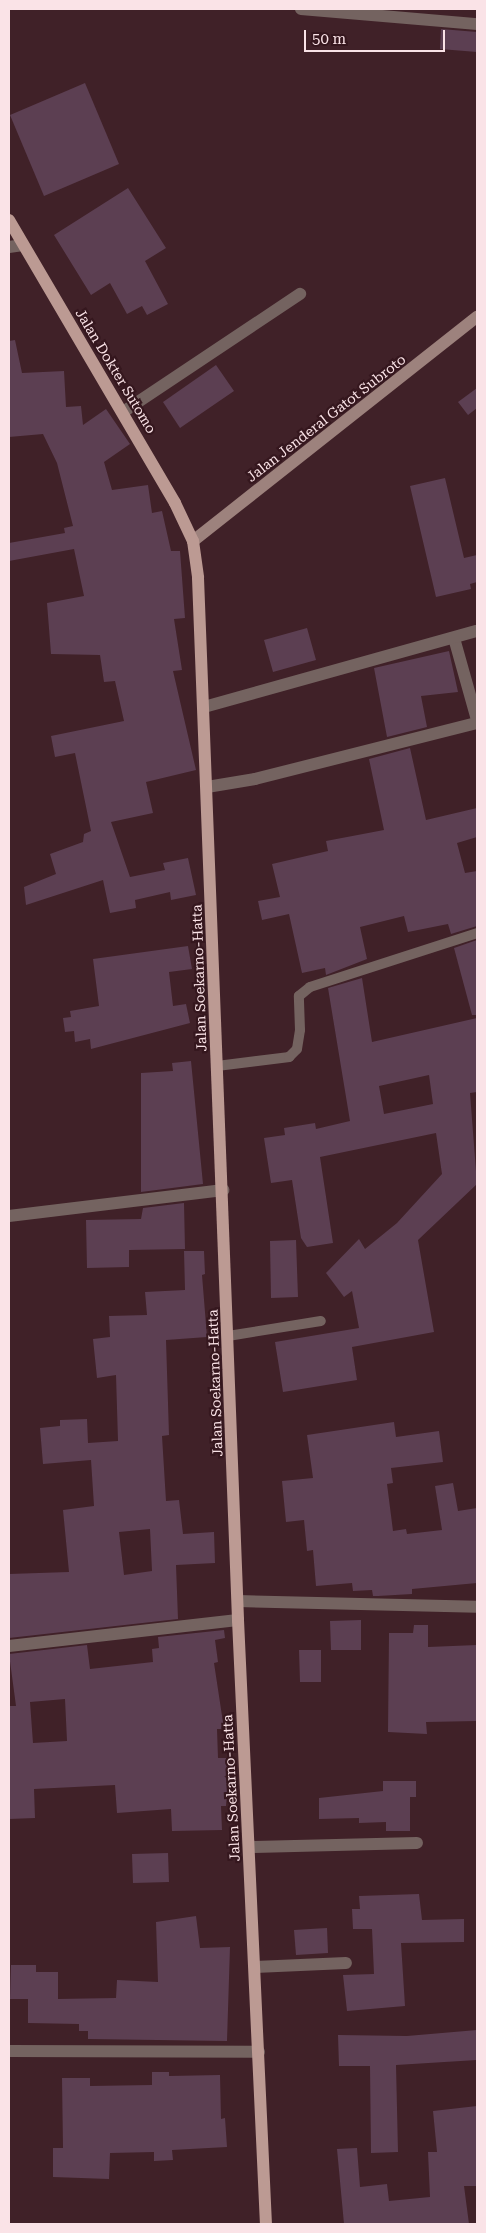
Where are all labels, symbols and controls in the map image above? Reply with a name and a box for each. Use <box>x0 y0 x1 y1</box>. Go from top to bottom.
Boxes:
scale bar <box>306 20 447 52</box>
text: 50 m <box>312 30 346 48</box>
street label: Jalan Dokter Sutomo <box>72 306 160 436</box>
street label: Jalan Jenderal Gatot Subroto <box>243 351 409 485</box>
street label: Jalan Soekarno-Hatta <box>188 904 210 1052</box>
street label: Jalan Soekarno-Hatta <box>204 1309 226 1457</box>
street label: Jalan Soekarno-Hatta <box>219 1714 243 1862</box>

